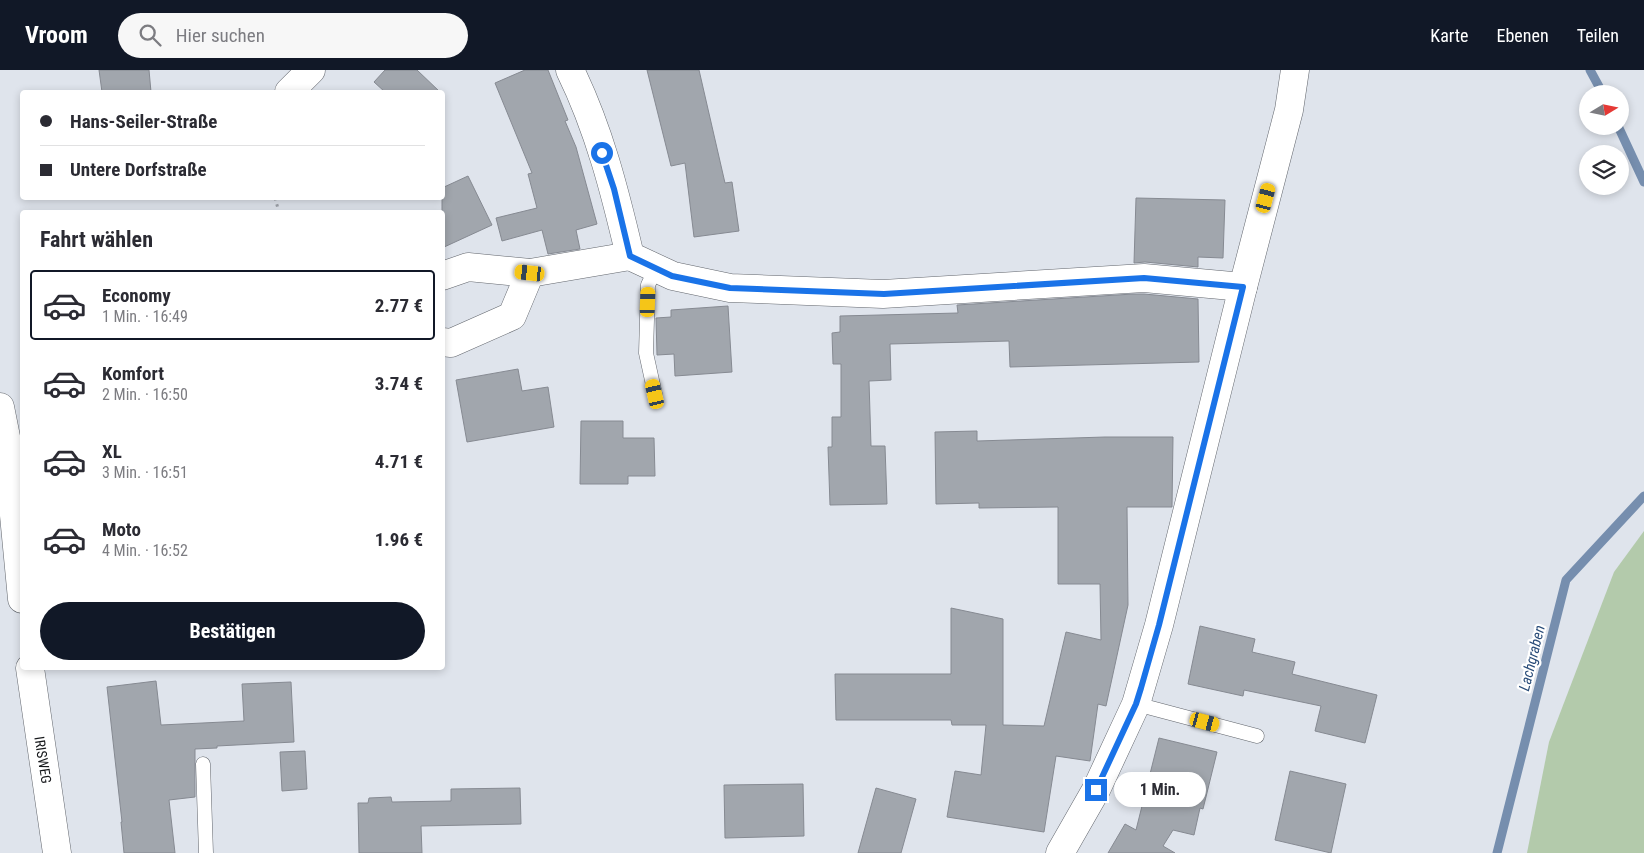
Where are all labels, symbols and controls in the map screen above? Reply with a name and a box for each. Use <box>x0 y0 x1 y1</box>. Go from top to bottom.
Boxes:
search box <box>118 13 468 58</box>
text: Vroom <box>25 21 88 49</box>
icon: search <box>136 21 164 49</box>
text: Hier suchen <box>176 24 265 47</box>
text: Karte <box>1430 25 1469 46</box>
text: Ebenen <box>1497 25 1549 46</box>
text: Teilen <box>1577 25 1619 46</box>
north arrow <box>1579 85 1629 135</box>
map controls <box>1579 85 1629 195</box>
text: Hans-Seiler-Straße <box>70 110 217 133</box>
route start <box>591 142 613 164</box>
button: layers <box>1579 145 1629 195</box>
text: Untere Dorfstraße <box>70 158 207 181</box>
car <box>1254 182 1277 214</box>
text: Fahrt wählen <box>40 227 153 252</box>
car <box>514 264 545 282</box>
icon: car <box>42 283 87 328</box>
text: Economy <box>102 284 171 307</box>
car <box>639 287 656 317</box>
text: 2.77 € <box>375 294 423 317</box>
text: 1 Min. · 16:49 <box>102 307 188 326</box>
icon: car <box>42 361 87 406</box>
text: Komfort <box>102 362 164 385</box>
text: 3.74 € <box>375 372 423 395</box>
car <box>644 378 665 410</box>
text: 2 Min. · 16:50 <box>102 385 188 404</box>
icon: car <box>42 439 87 484</box>
text: XL <box>102 440 122 463</box>
text: 4.71 € <box>375 450 423 473</box>
text: 3 Min. · 16:51 <box>102 463 188 482</box>
icon: car <box>42 517 87 562</box>
text: Moto <box>102 518 141 541</box>
text: 1.96 € <box>375 528 423 551</box>
text: 4 Min. · 16:52 <box>102 541 188 560</box>
button: Bestätigen <box>40 602 425 660</box>
water label: Lachgraben <box>1515 623 1549 693</box>
car <box>1188 711 1221 733</box>
street label: IRISWEG <box>31 735 55 785</box>
callout: 1 Min. <box>1114 772 1206 808</box>
route end <box>1085 779 1107 801</box>
text: 1 Min. <box>1140 780 1180 799</box>

